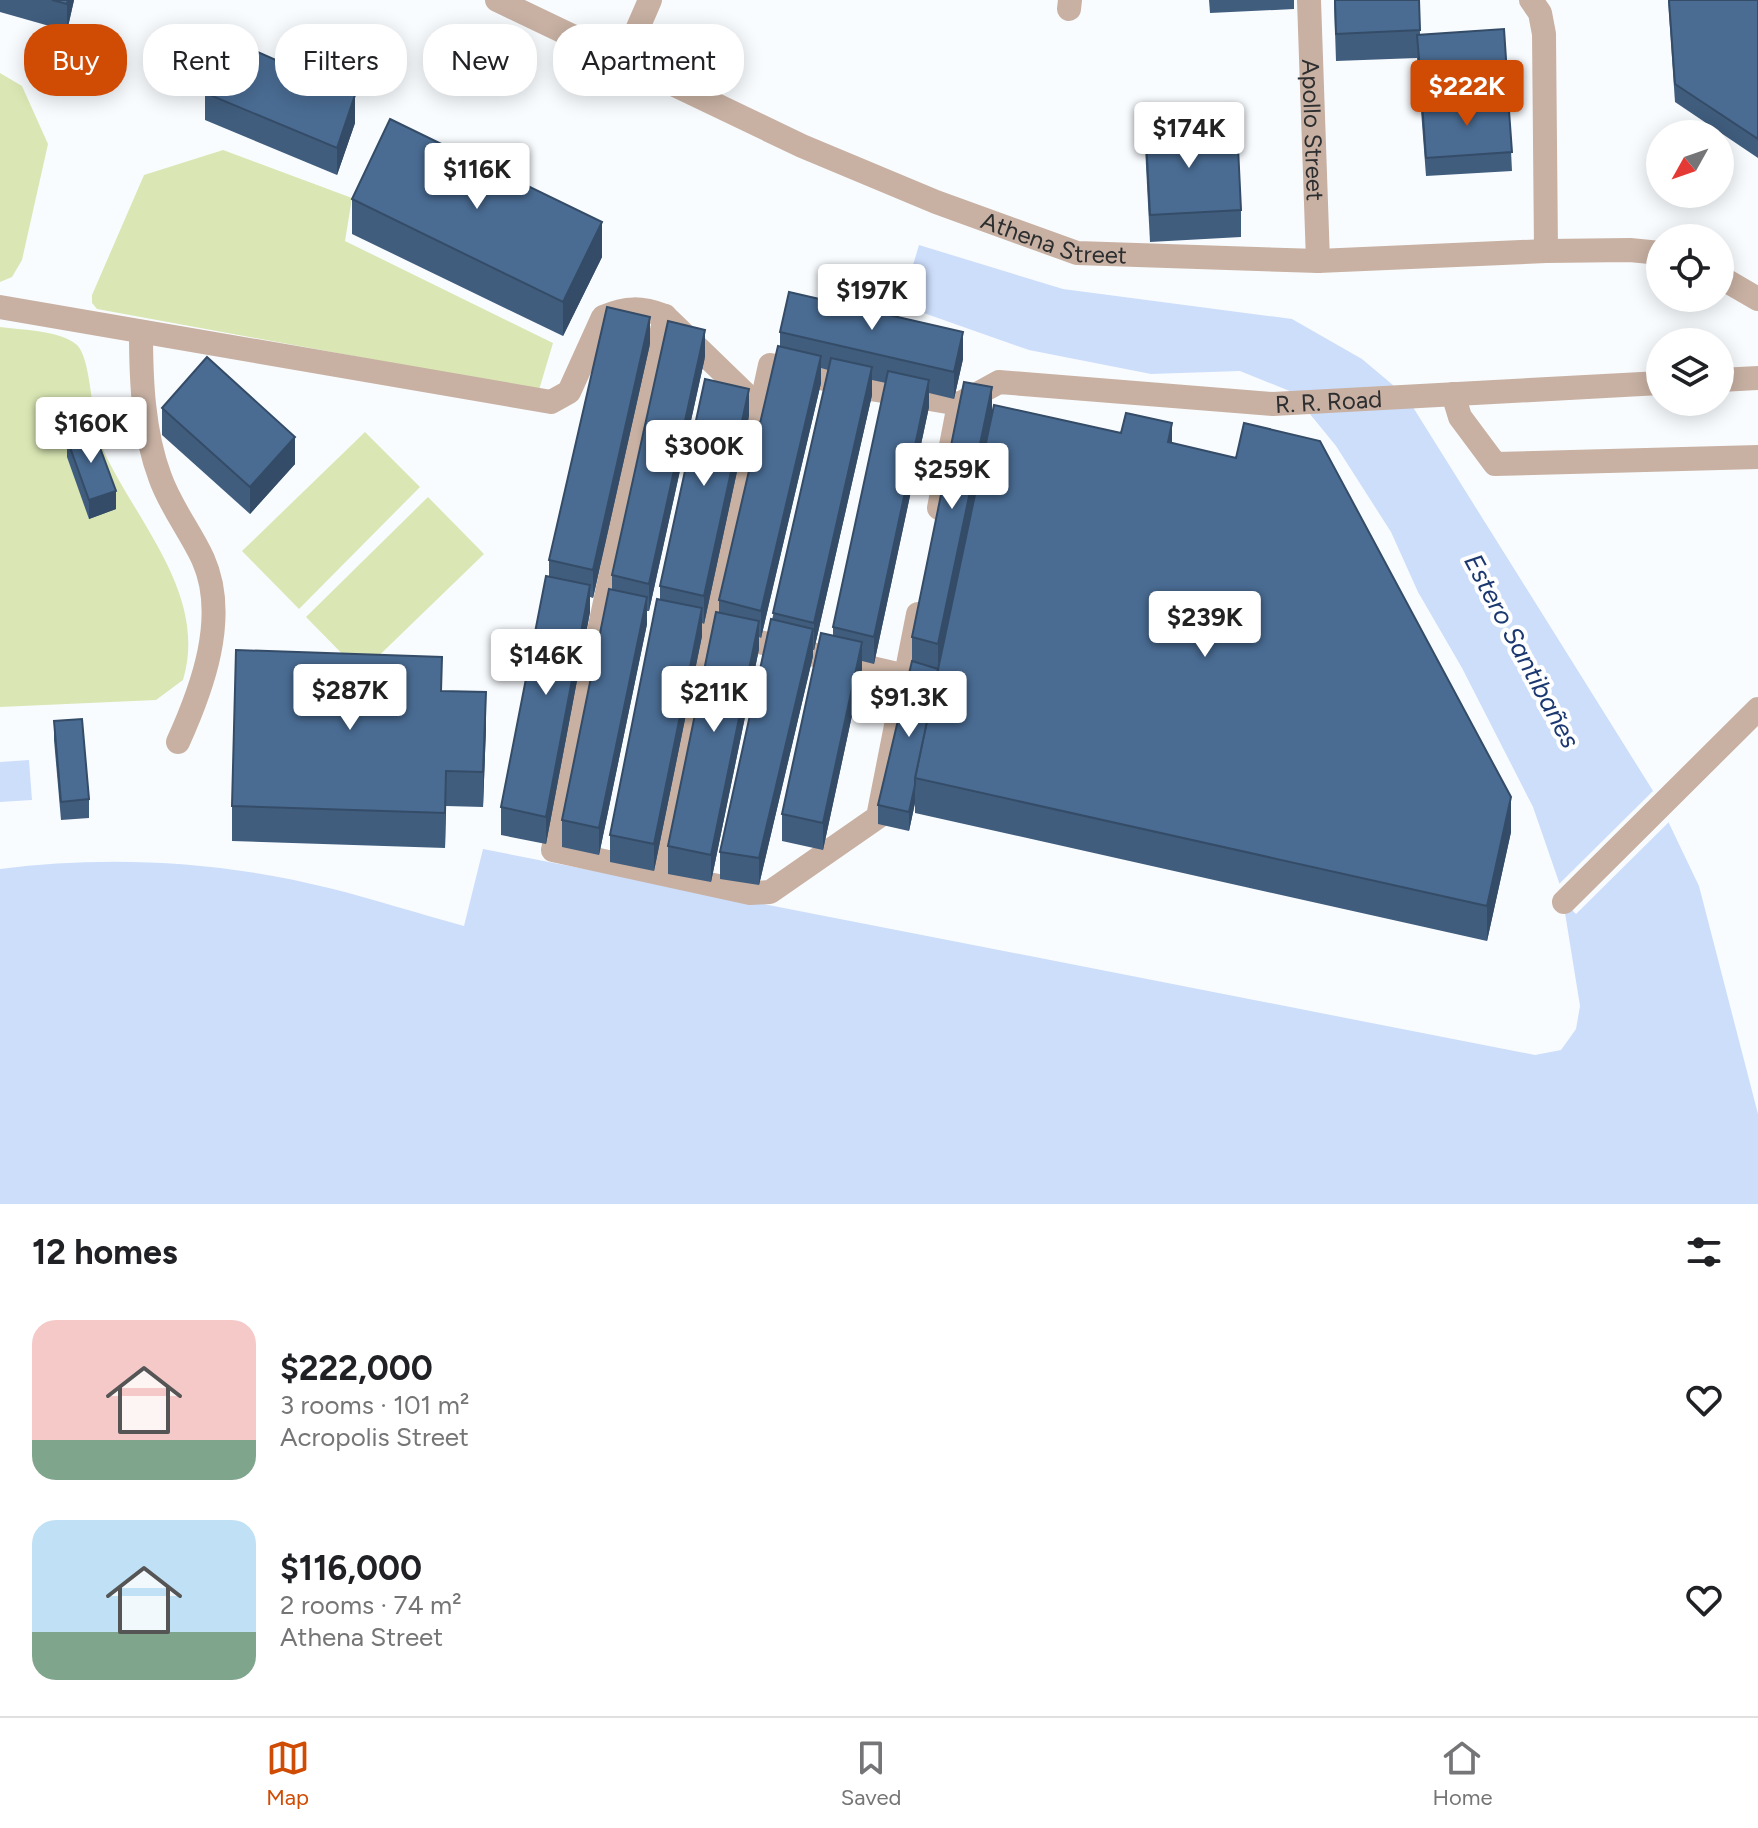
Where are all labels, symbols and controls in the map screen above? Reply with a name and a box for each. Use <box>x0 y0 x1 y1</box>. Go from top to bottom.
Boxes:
chip: Buy <box>24 24 127 96</box>
chip: Rent <box>143 24 259 96</box>
chip: Filters <box>275 24 407 96</box>
chip: New <box>423 24 537 96</box>
chip: Apartment <box>553 24 744 96</box>
street label: Apollo Street <box>1297 58 1330 201</box>
pin: $222K <box>1411 60 1523 128</box>
text: $222K <box>1429 70 1505 102</box>
pin: $174K <box>1133 102 1245 170</box>
text: $174K <box>1152 112 1226 144</box>
north arrow <box>1646 120 1734 208</box>
map controls <box>1646 120 1734 416</box>
pin: $116K <box>421 143 533 211</box>
text: $116K <box>443 153 511 185</box>
street label: Athena Street <box>977 205 1127 269</box>
button: locate <box>1646 224 1734 312</box>
pin: $197K <box>816 264 928 332</box>
text: $197K <box>836 274 908 306</box>
button: layers <box>1646 328 1734 416</box>
street label: R. R. Road <box>1274 384 1383 418</box>
pin: $160K <box>35 397 147 465</box>
text: $160K <box>54 407 128 439</box>
pin: $300K <box>648 420 760 488</box>
text: $300K <box>664 430 744 462</box>
pin: $259K <box>896 443 1008 511</box>
text: $259K <box>914 453 990 485</box>
water label: Estero Santibañes <box>1457 548 1587 754</box>
pin: $239K <box>1149 591 1261 659</box>
text: $239K <box>1167 601 1243 633</box>
pin: $146K <box>490 629 602 697</box>
text: $146K <box>509 639 583 671</box>
pin: $287K <box>294 664 406 732</box>
pin: $211K <box>658 666 770 734</box>
pin: $91.3K <box>844 671 974 739</box>
text: $287K <box>311 674 389 706</box>
text: $211K <box>680 676 748 708</box>
text: $91.3K <box>870 681 948 713</box>
icon: filters <box>1682 1230 1726 1274</box>
text: 12 homes <box>32 1232 178 1273</box>
text: $222,000 <box>280 1348 433 1389</box>
icon: home <box>96 1352 192 1448</box>
icon: heart <box>1682 1378 1726 1422</box>
text: 3 rooms · 101 m² <box>280 1389 469 1421</box>
text: Acropolis Street <box>280 1421 469 1453</box>
text: $116,000 <box>280 1548 422 1589</box>
icon: home <box>96 1552 192 1648</box>
icon: heart <box>1682 1578 1726 1622</box>
text: 2 rooms · 74 m² <box>280 1589 462 1621</box>
text: Athena Street <box>280 1621 443 1653</box>
tab: Map <box>266 1736 310 1811</box>
tab: Saved <box>841 1736 901 1811</box>
tab: Home <box>1432 1736 1492 1811</box>

